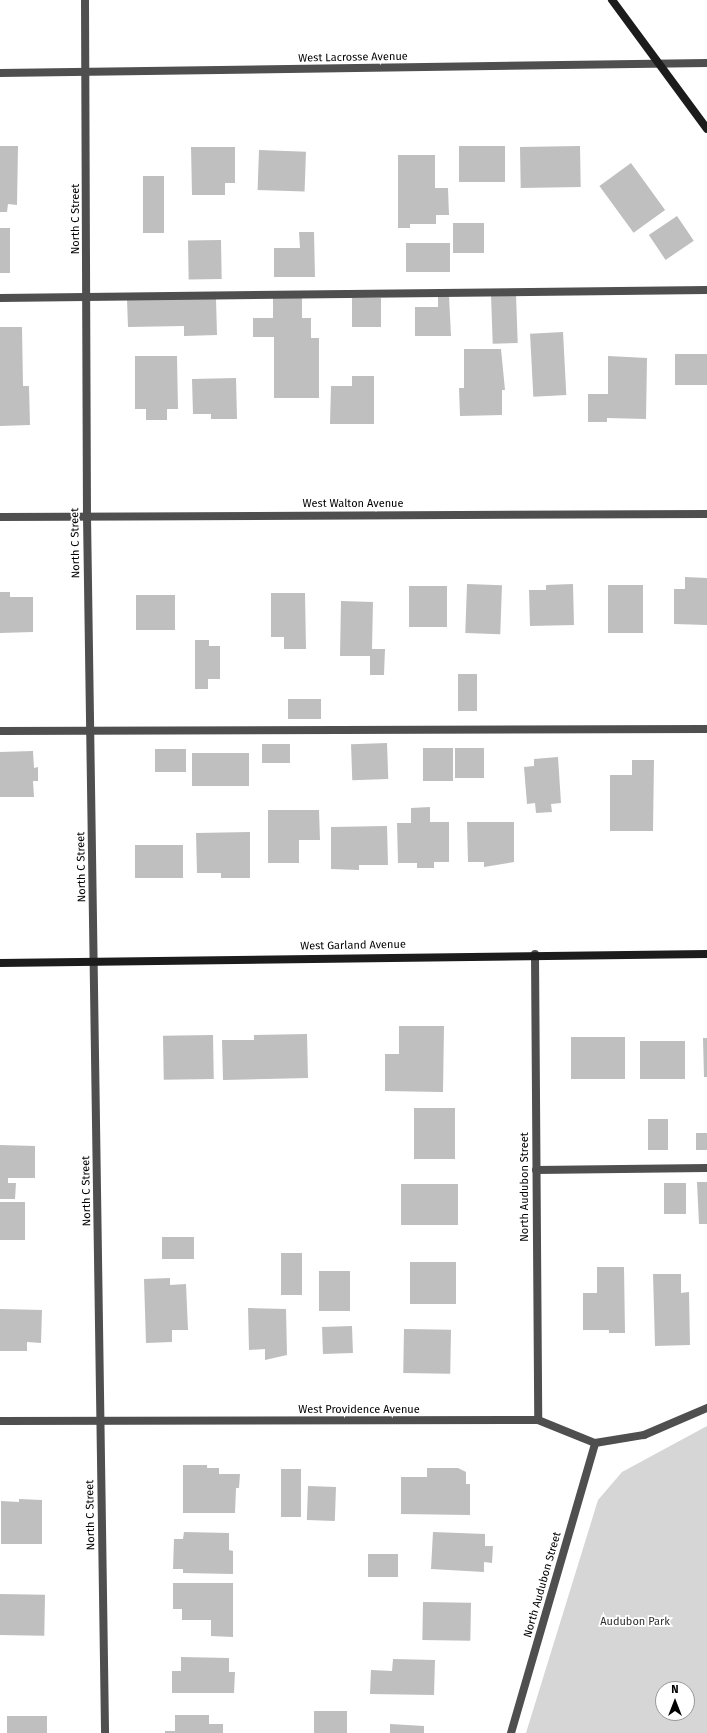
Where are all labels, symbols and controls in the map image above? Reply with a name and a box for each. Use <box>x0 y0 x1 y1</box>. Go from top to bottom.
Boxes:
street label: West Lacrosse Avenue <box>298 50 408 66</box>
street label: North C Street <box>69 184 83 254</box>
street label: West Walton Avenue <box>303 497 403 511</box>
street label: North C Street <box>69 508 83 578</box>
street label: North C Street <box>75 832 89 902</box>
street label: West Garland Avenue <box>300 938 406 954</box>
street label: North Audubon Street <box>518 1132 532 1242</box>
street label: North C Street <box>80 1156 94 1226</box>
street label: West Providence Avenue <box>298 1403 420 1417</box>
street label: North C Street <box>84 1480 98 1550</box>
street label: North Audubon Street <box>522 1531 564 1639</box>
park label: Audubon Park <box>600 1615 670 1629</box>
north arrow <box>655 1681 695 1721</box>
text: N <box>671 1683 679 1696</box>

